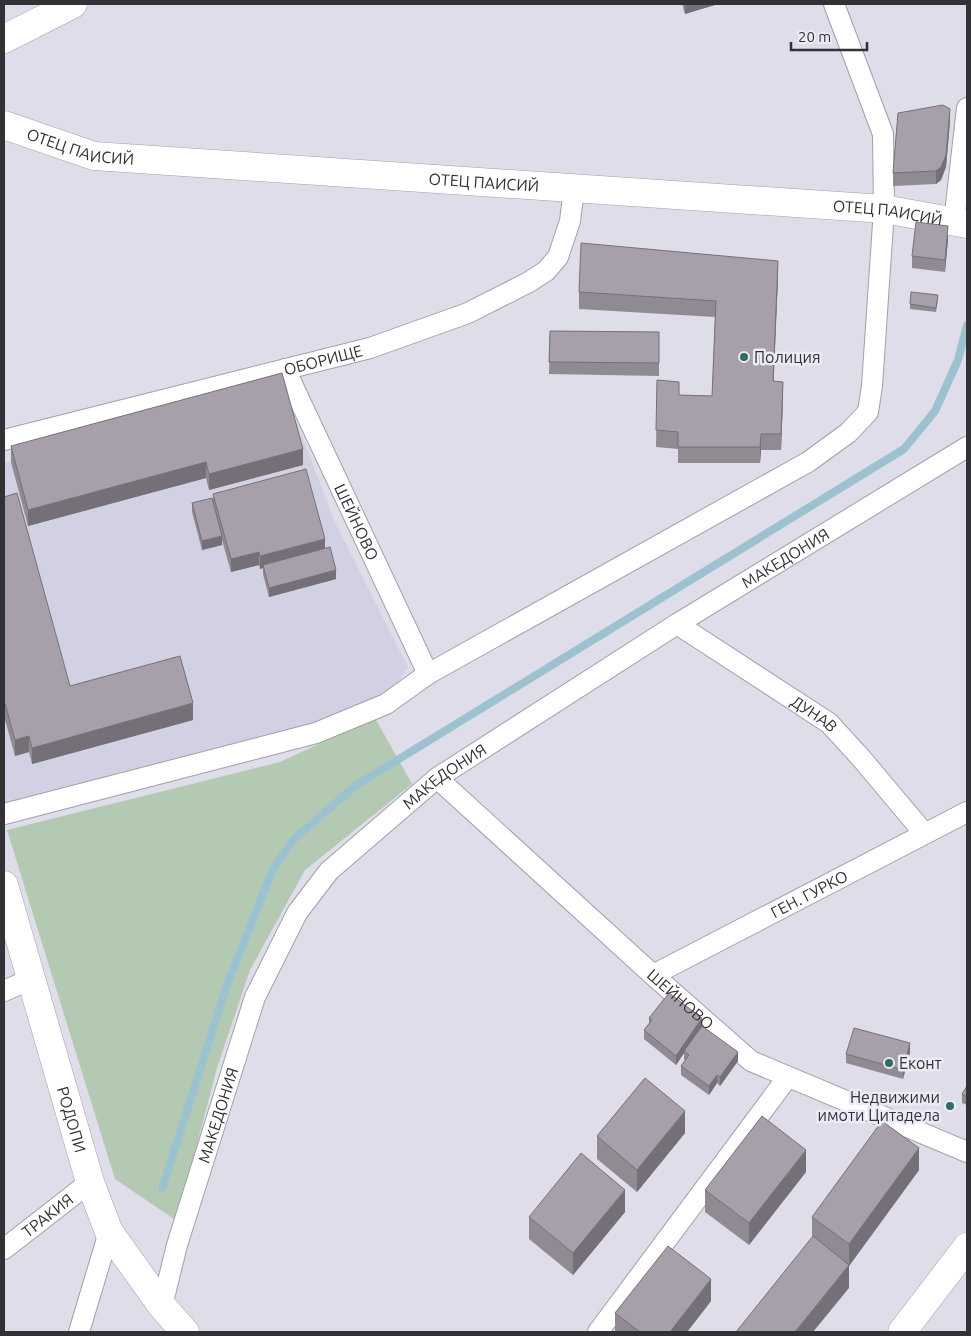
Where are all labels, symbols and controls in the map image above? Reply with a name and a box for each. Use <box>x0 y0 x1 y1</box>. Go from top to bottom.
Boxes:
scale bar <box>791 20 867 52</box>
text: 20 m <box>798 28 831 45</box>
street label: ОТЕЦ ПАИСИЙ <box>24 125 135 168</box>
street label: ОТЕЦ ПАИСИЙ <box>428 169 540 195</box>
street label: ОТЕЦ ПАИСИЙ <box>832 197 944 228</box>
street label: ОБОРИЩЕ <box>282 341 364 378</box>
place label: Полиция <box>754 348 821 366</box>
marker: Полиция <box>738 351 750 363</box>
street label: ШЕЙНОВО <box>331 481 382 563</box>
street label: МАКЕДОНИЯ <box>738 524 832 591</box>
street label: ДУНАВ <box>788 692 841 735</box>
street label: МАКЕДОНИЯ <box>399 740 489 813</box>
street label: ГЕН. ГУРКО <box>768 867 851 921</box>
street label: ШЕЙНОВО <box>644 965 717 1033</box>
place label: Еконт <box>899 1054 942 1072</box>
marker: Еконт <box>883 1057 895 1069</box>
street label: МАКЕДОНИЯ <box>194 1065 241 1165</box>
street label: РОДОПИ <box>54 1084 90 1154</box>
place label: Недвижими имоти Цитадела <box>817 1088 940 1124</box>
marker: Недвижими имоти Цитадела <box>944 1100 956 1112</box>
street label: ТРАКИЯ <box>18 1190 76 1241</box>

